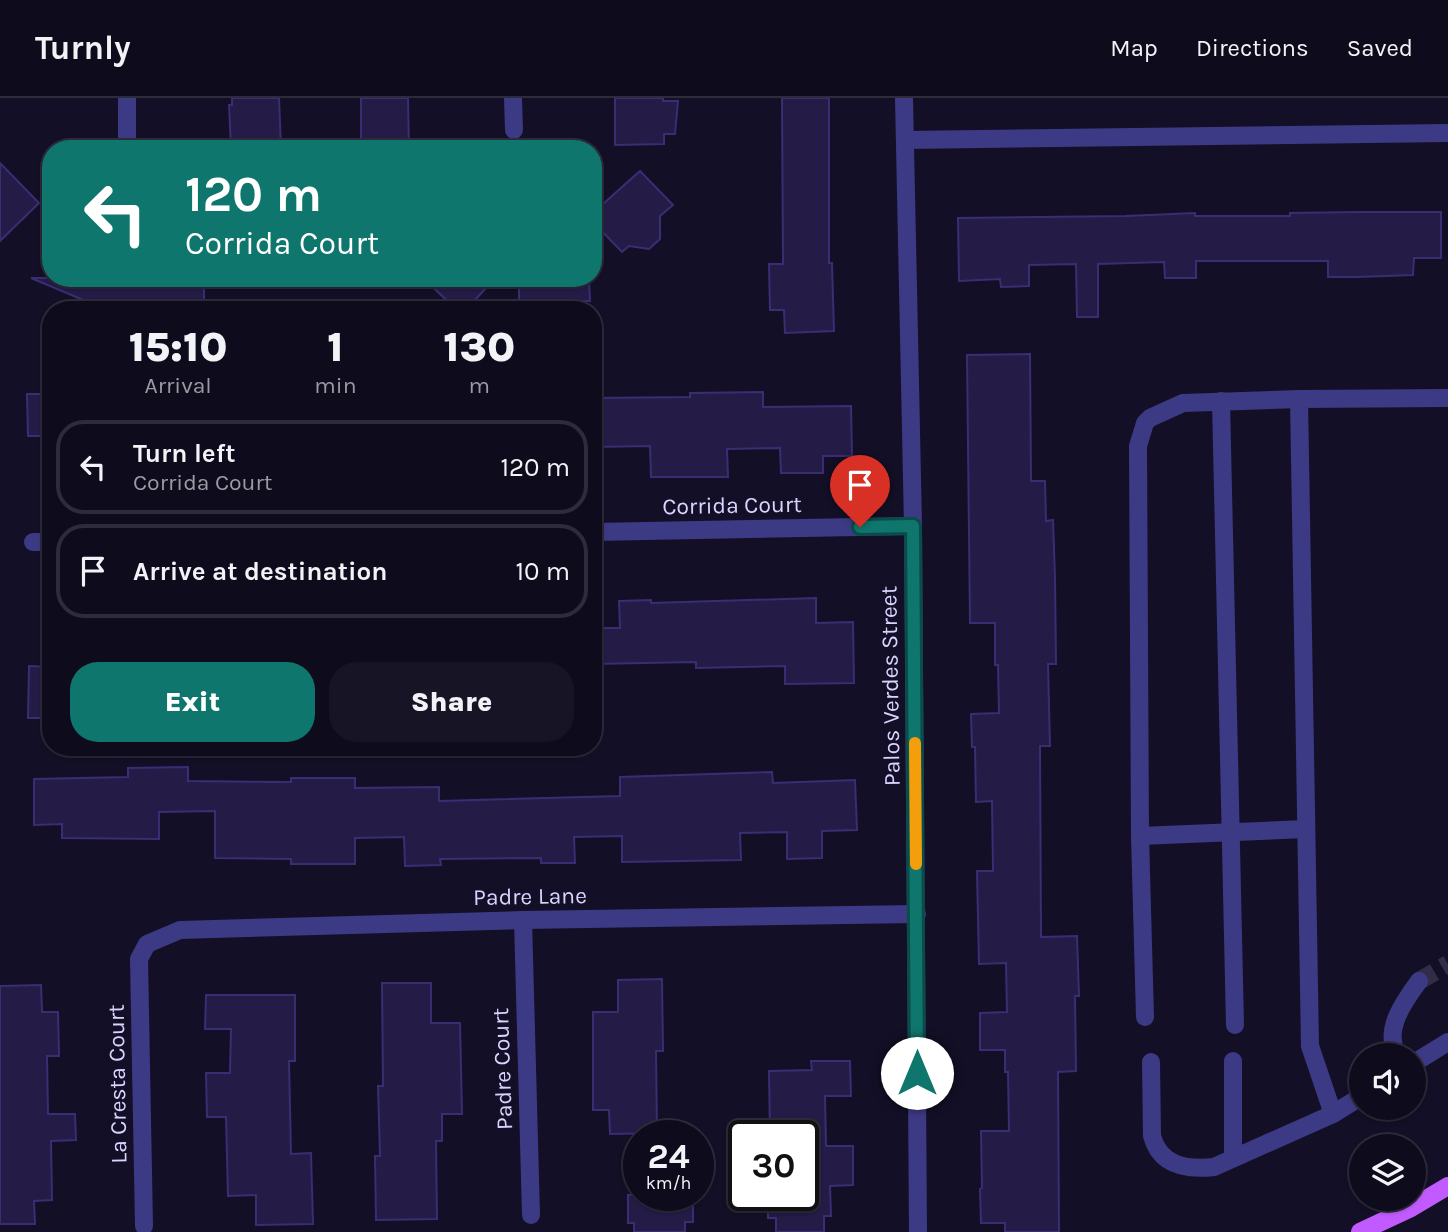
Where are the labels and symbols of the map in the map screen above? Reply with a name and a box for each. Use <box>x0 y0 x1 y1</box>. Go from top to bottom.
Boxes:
pin <box>830 455 890 527</box>
street label: Corrida Court <box>662 491 802 520</box>
street label: Palos Verdes Street <box>875 585 906 786</box>
street label: Padre Lane <box>473 882 587 911</box>
street label: La Cresta Court <box>103 1004 132 1164</box>
street label: Padre Court <box>487 1007 518 1131</box>
position arrow <box>880 1036 954 1110</box>
speed limit sign: 30 <box>728 1120 819 1211</box>

